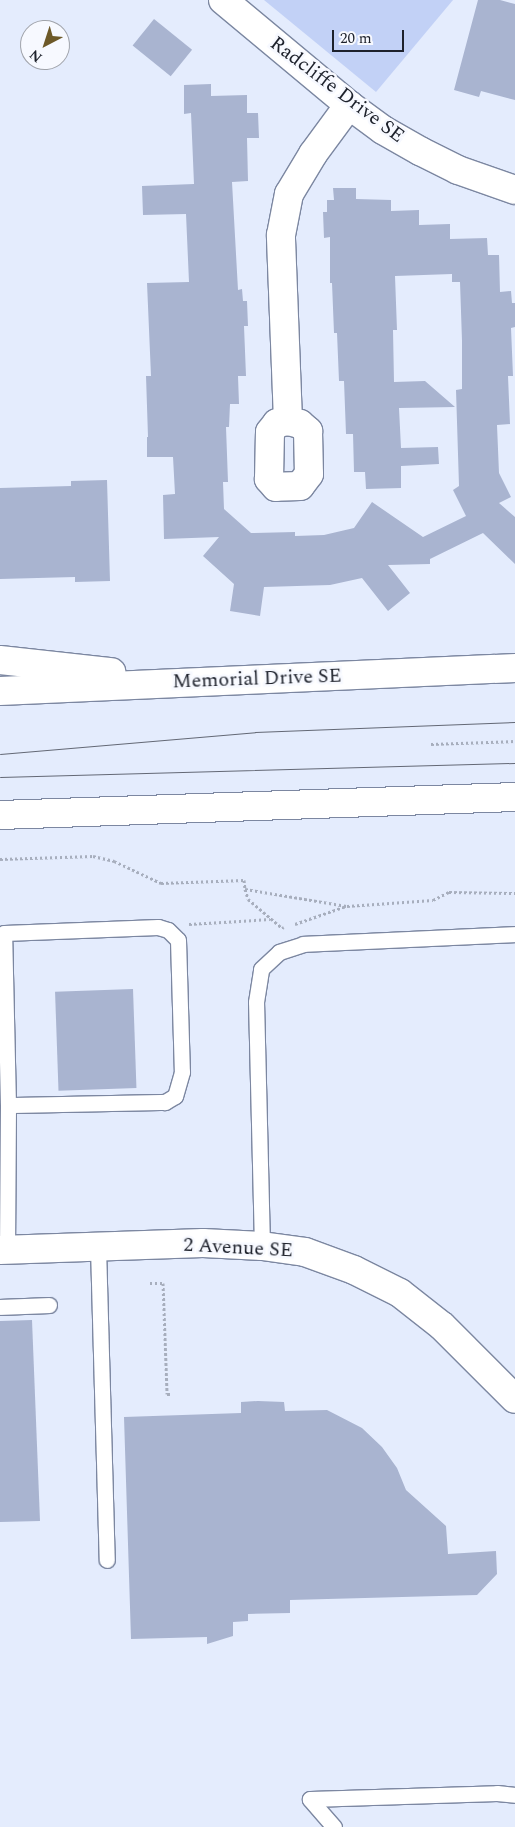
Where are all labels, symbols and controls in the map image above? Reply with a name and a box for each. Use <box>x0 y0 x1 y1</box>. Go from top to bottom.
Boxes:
north arrow <box>20 20 70 70</box>
scale bar <box>335 20 408 52</box>
text: 20 m <box>340 27 372 50</box>
street label: Radcliffe Drive SE <box>265 32 409 148</box>
text: N <box>25 44 47 68</box>
street label: Memorial Drive SE <box>172 664 342 694</box>
street label: 2 Avenue SE <box>183 1233 293 1263</box>

